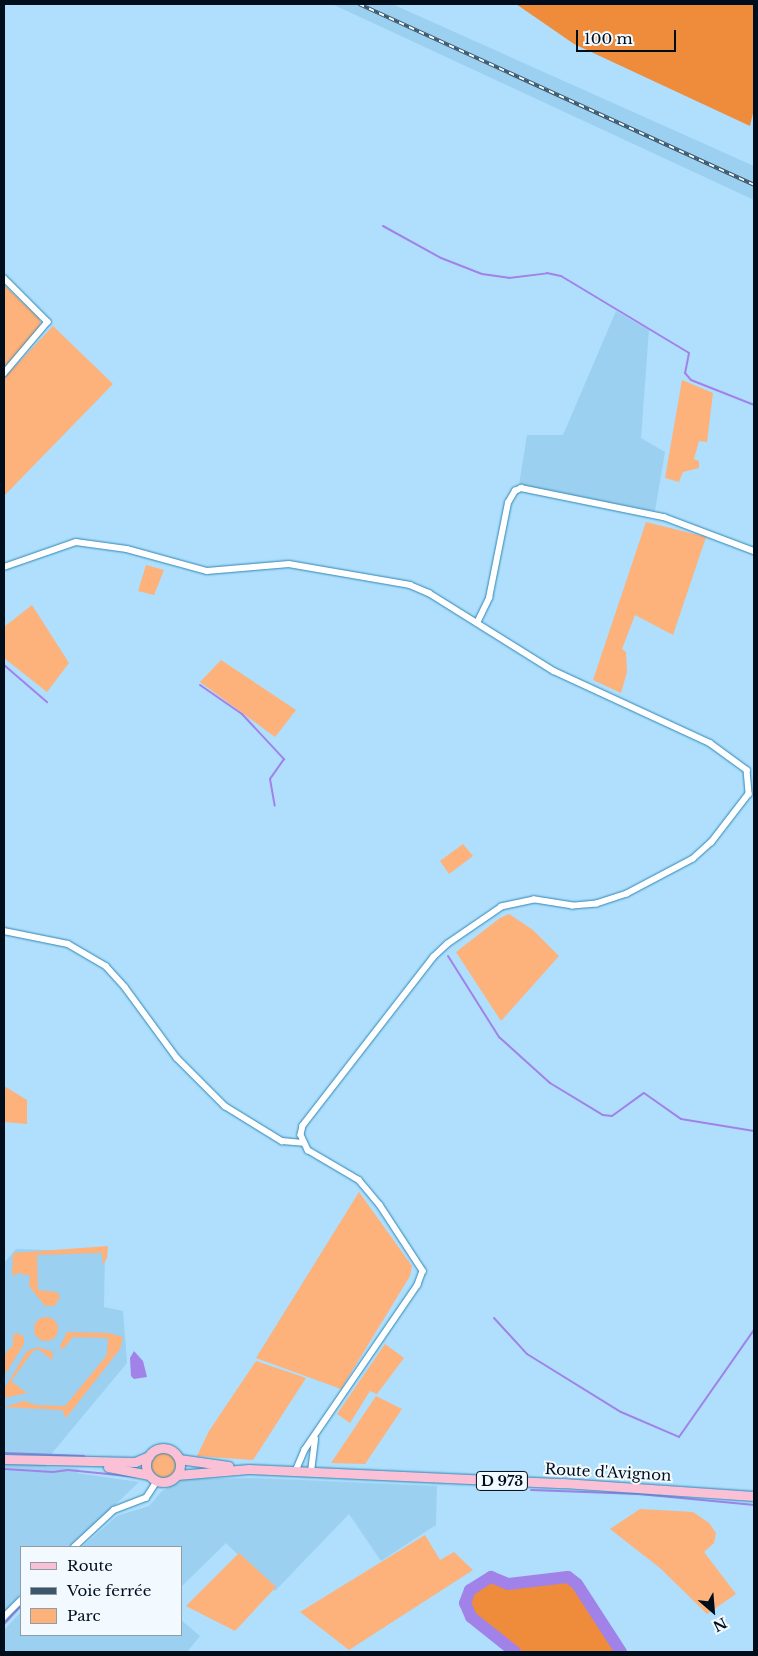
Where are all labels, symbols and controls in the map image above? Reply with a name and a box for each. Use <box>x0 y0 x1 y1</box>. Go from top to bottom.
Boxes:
scale bar <box>578 20 678 52</box>
text: 100 m <box>584 29 633 48</box>
street label: Route d'Avignon <box>544 1460 672 1484</box>
road number: D 973 <box>476 1470 528 1492</box>
legend <box>20 1546 182 1636</box>
text: Route <box>67 1556 113 1575</box>
text: Voie ferrée <box>67 1581 151 1600</box>
north arrow <box>688 1586 738 1636</box>
text: Parc <box>67 1606 100 1625</box>
text: N <box>710 1613 730 1635</box>

